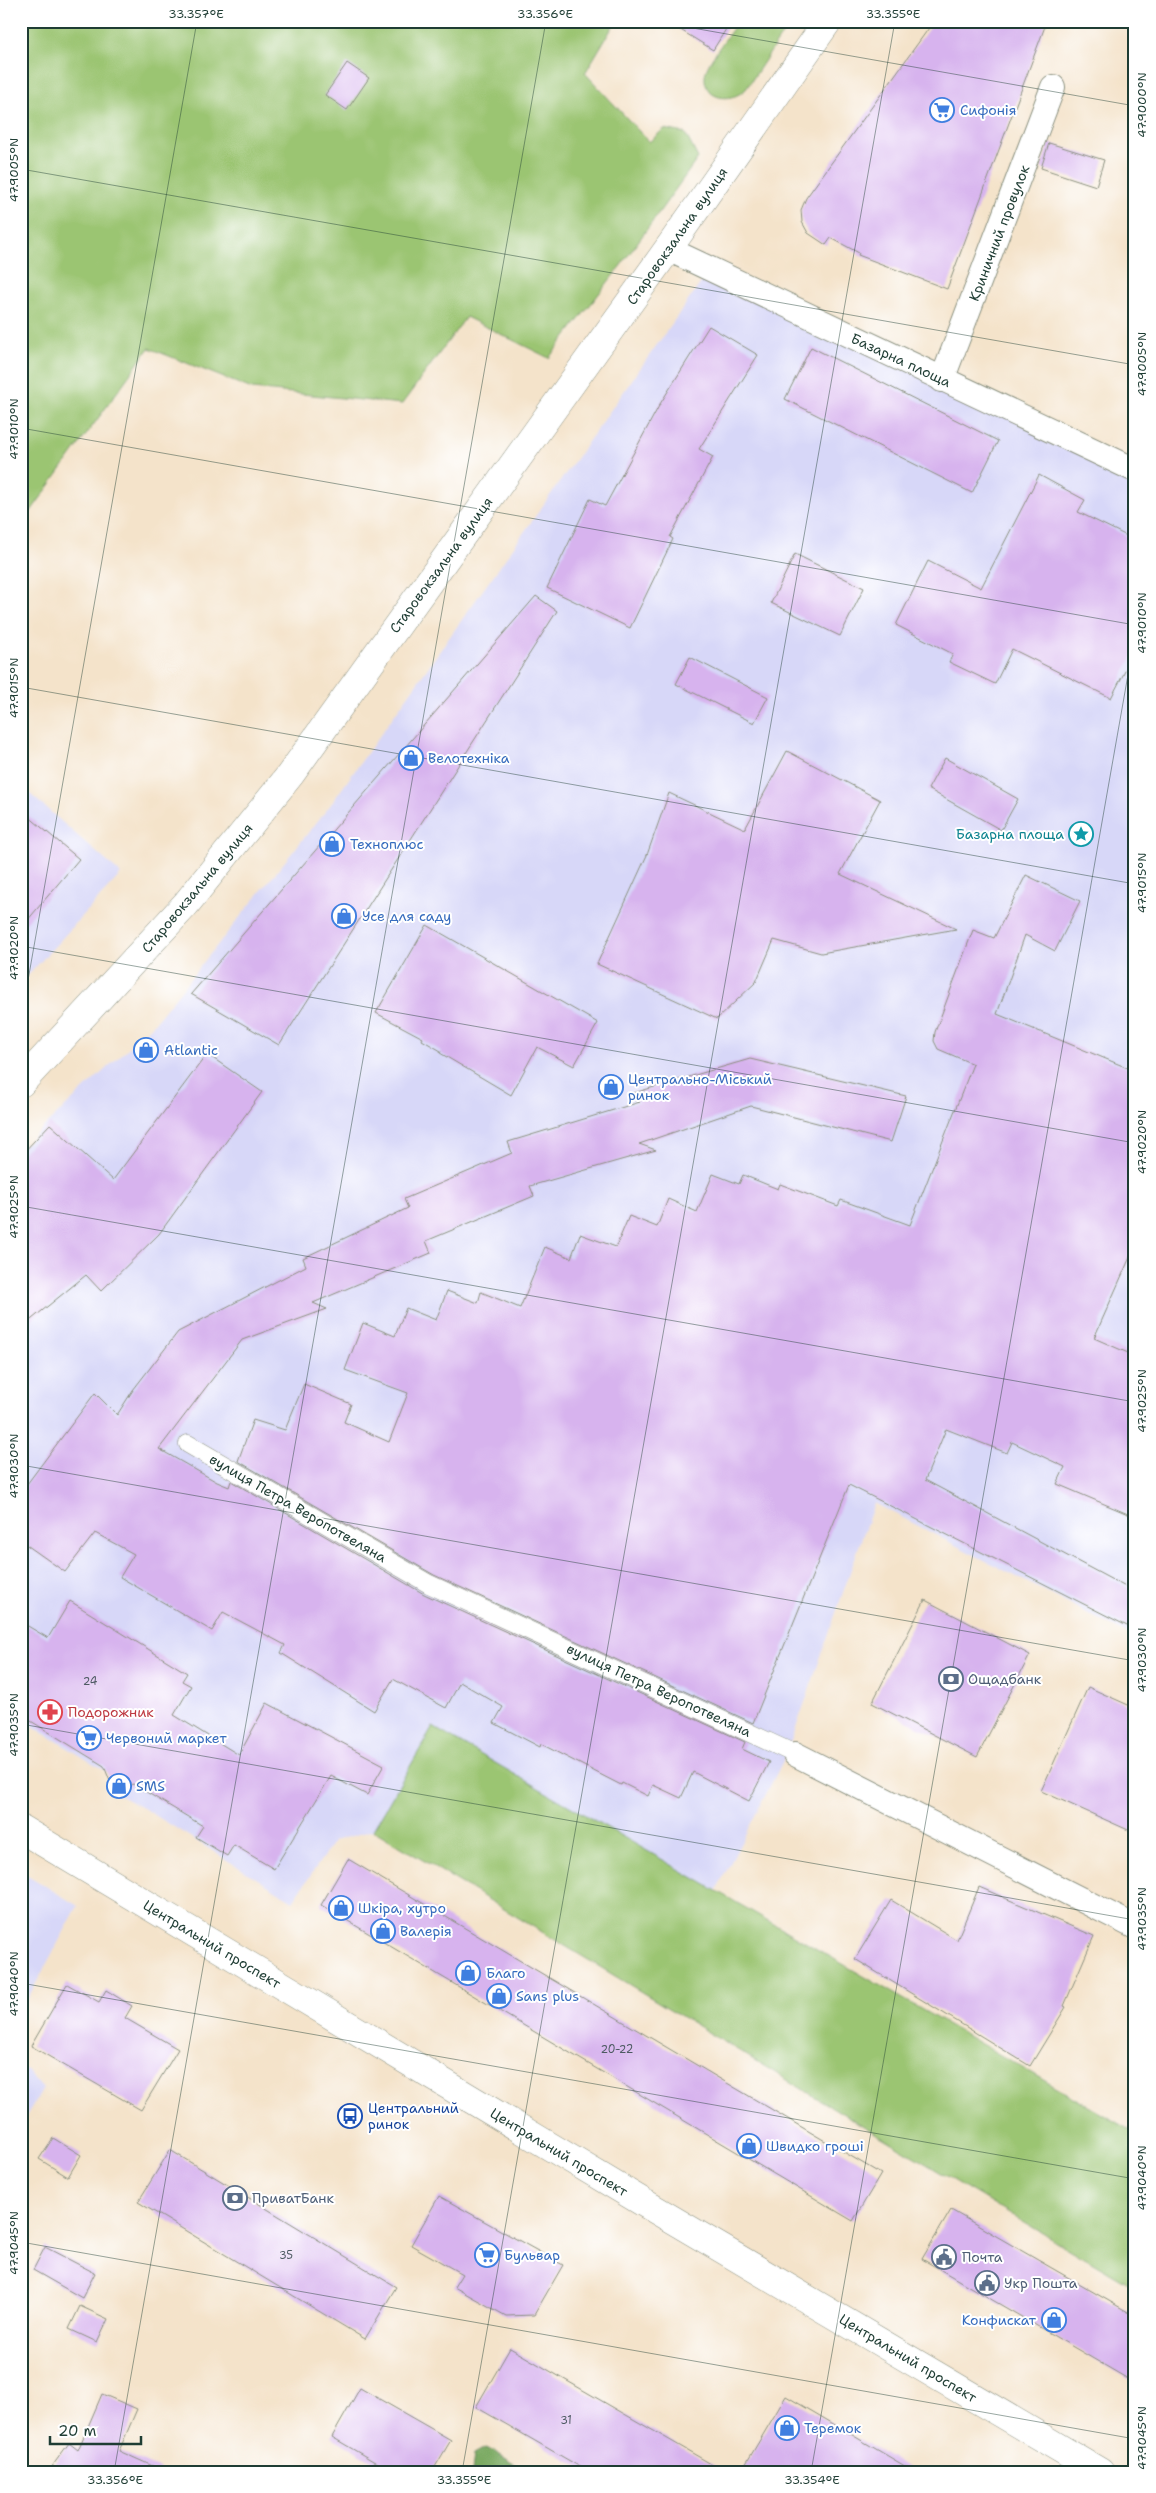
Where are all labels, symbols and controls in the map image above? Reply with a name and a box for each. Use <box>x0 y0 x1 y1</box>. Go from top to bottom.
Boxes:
text: 33.357°E <box>168 6 224 22</box>
text: 33.356°E <box>517 6 573 22</box>
text: 33.355°E <box>866 6 920 22</box>
text: 47.9000°N <box>1134 72 1150 138</box>
supermarket icon: Сифонія <box>929 97 955 123</box>
place label: Сифонія <box>960 101 1016 119</box>
text: 47.9005°N <box>6 138 22 202</box>
street label: Криничний провулок <box>965 162 1034 304</box>
street label: Старовокзальна вулиця <box>623 164 731 308</box>
street label: Базарна площа <box>848 329 954 391</box>
text: 47.9005°N <box>1134 332 1150 396</box>
text: 47.9010°N <box>6 398 22 460</box>
street label: Старовокзальна вулиця <box>386 493 496 637</box>
text: 47.9010°N <box>1134 592 1150 654</box>
text: 47.9015°N <box>6 658 22 718</box>
shop icon: Велотехніка <box>398 745 424 771</box>
place label: Велотехніка <box>428 749 510 767</box>
street label: Старовокзальна вулиця <box>137 819 257 957</box>
place icon: Базарна площа <box>1068 821 1094 847</box>
place label: Базарна площа <box>956 825 1064 843</box>
shop icon: Техноплюс <box>319 831 345 857</box>
place label: Техноплюс <box>350 835 424 853</box>
text: 47.9015°N <box>1134 853 1150 913</box>
shop icon: Усе для саду <box>331 903 357 929</box>
place label: Усе для саду <box>362 907 451 925</box>
text: 47.9020°N <box>6 916 22 980</box>
shop icon: Atlantic <box>133 1037 159 1063</box>
place label: Atlantic <box>164 1041 218 1059</box>
place label: Центрально-Міський ринок <box>628 1070 772 1104</box>
shop icon: Центрально-Міський ринок <box>598 1074 624 1100</box>
text: 47.9020°N <box>1134 1110 1150 1174</box>
text: 47.9025°N <box>6 1175 22 1239</box>
text: 47.9025°N <box>1134 1369 1150 1433</box>
text: 47.9030°N <box>6 1434 22 1498</box>
street label: вулиця Петра Веропотвеляна <box>206 1450 390 1566</box>
text: 47.9030°N <box>1134 1628 1150 1692</box>
street label: вулиця Петра Веропотвеляна <box>564 1639 754 1741</box>
bank icon: Ощадбанк <box>938 1666 964 1692</box>
place label: Ощадбанк <box>968 1670 1042 1688</box>
house number: 24 <box>83 1674 98 1689</box>
text: 47.9035°N <box>6 1693 22 1757</box>
pharmacy icon: Подорожник <box>37 1699 63 1725</box>
place label: Подорожник <box>68 1703 154 1721</box>
supermarket icon: Червоний маркет <box>76 1725 102 1751</box>
place label: Червоний маркет <box>106 1729 227 1747</box>
shop icon: SMS <box>106 1773 132 1799</box>
place label: SMS <box>136 1777 165 1795</box>
text: 47.9035°N <box>1134 1887 1150 1951</box>
shop icon: Шкіра, хутро <box>328 1895 354 1921</box>
street label: Центральний проспект <box>140 1896 285 1993</box>
place label: Шкіра, хутро <box>358 1899 446 1917</box>
shop icon: Валерія <box>370 1918 396 1944</box>
place label: Валерія <box>400 1922 452 1940</box>
text: 47.9040°N <box>6 1951 22 2017</box>
shop icon: Благо <box>455 1960 481 1986</box>
place label: Благо <box>486 1964 525 1982</box>
shop icon: Sans plus <box>486 1983 512 2009</box>
place label: Sans plus <box>516 1987 579 2005</box>
house number: 20-22 <box>601 2042 633 2057</box>
place label: Центральний ринок <box>368 2099 459 2133</box>
bus stop icon: Центральний ринок <box>337 2103 363 2129</box>
street label: Центральний проспект <box>487 2104 632 2201</box>
shop icon: Швидко гроші <box>736 2133 762 2159</box>
place label: Швидко гроші <box>766 2137 864 2155</box>
text: 47.9040°N <box>1134 2145 1150 2211</box>
bank icon: ПриватБанк <box>222 2185 248 2211</box>
place label: ПриватБанк <box>252 2189 334 2207</box>
text: 47.9045°N <box>6 2211 22 2275</box>
supermarket icon: Бульвар <box>474 2242 500 2268</box>
public building icon: Почта <box>931 2244 957 2270</box>
place label: Бульвар <box>504 2246 560 2264</box>
house number: 35 <box>279 2248 293 2263</box>
place label: Почта <box>962 2248 1003 2266</box>
public building icon: Укр Пошта <box>974 2270 1000 2296</box>
place label: Укр Пошта <box>1004 2274 1078 2292</box>
shop icon: Конфискат <box>1041 2307 1067 2333</box>
street label: Центральний проспект <box>836 2310 981 2407</box>
place label: Конфискат <box>962 2311 1037 2329</box>
text: 47.9045°N <box>1134 2406 1150 2470</box>
scale bar <box>50 2413 141 2445</box>
house number: 31 <box>560 2413 572 2428</box>
shop icon: Теремок <box>774 2415 800 2441</box>
place label: Теремок <box>804 2419 862 2437</box>
text: 20 m <box>58 2421 97 2441</box>
text: 33.356°E <box>87 2472 143 2488</box>
text: 33.355°E <box>437 2472 491 2488</box>
text: 33.354°E <box>784 2472 840 2488</box>

